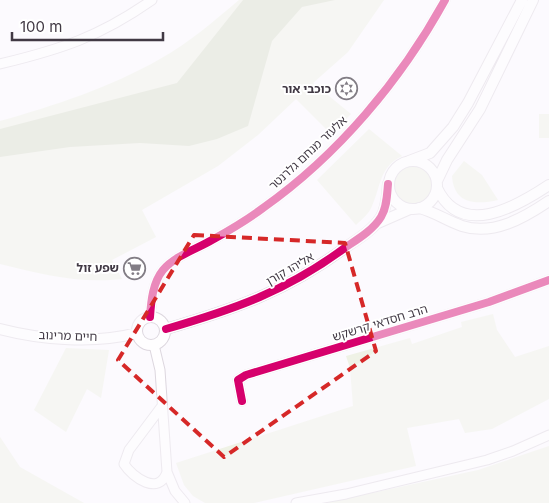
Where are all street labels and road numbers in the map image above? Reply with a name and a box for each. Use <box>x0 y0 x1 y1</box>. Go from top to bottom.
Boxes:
street label: אלעזר מנחם גלרנטר <box>265 112 350 193</box>
street label: אליהו קורן <box>263 249 317 288</box>
street label: הרב חסדאי קרשקש <box>330 301 429 344</box>
street label: חיים מרינוב <box>38 327 98 344</box>

